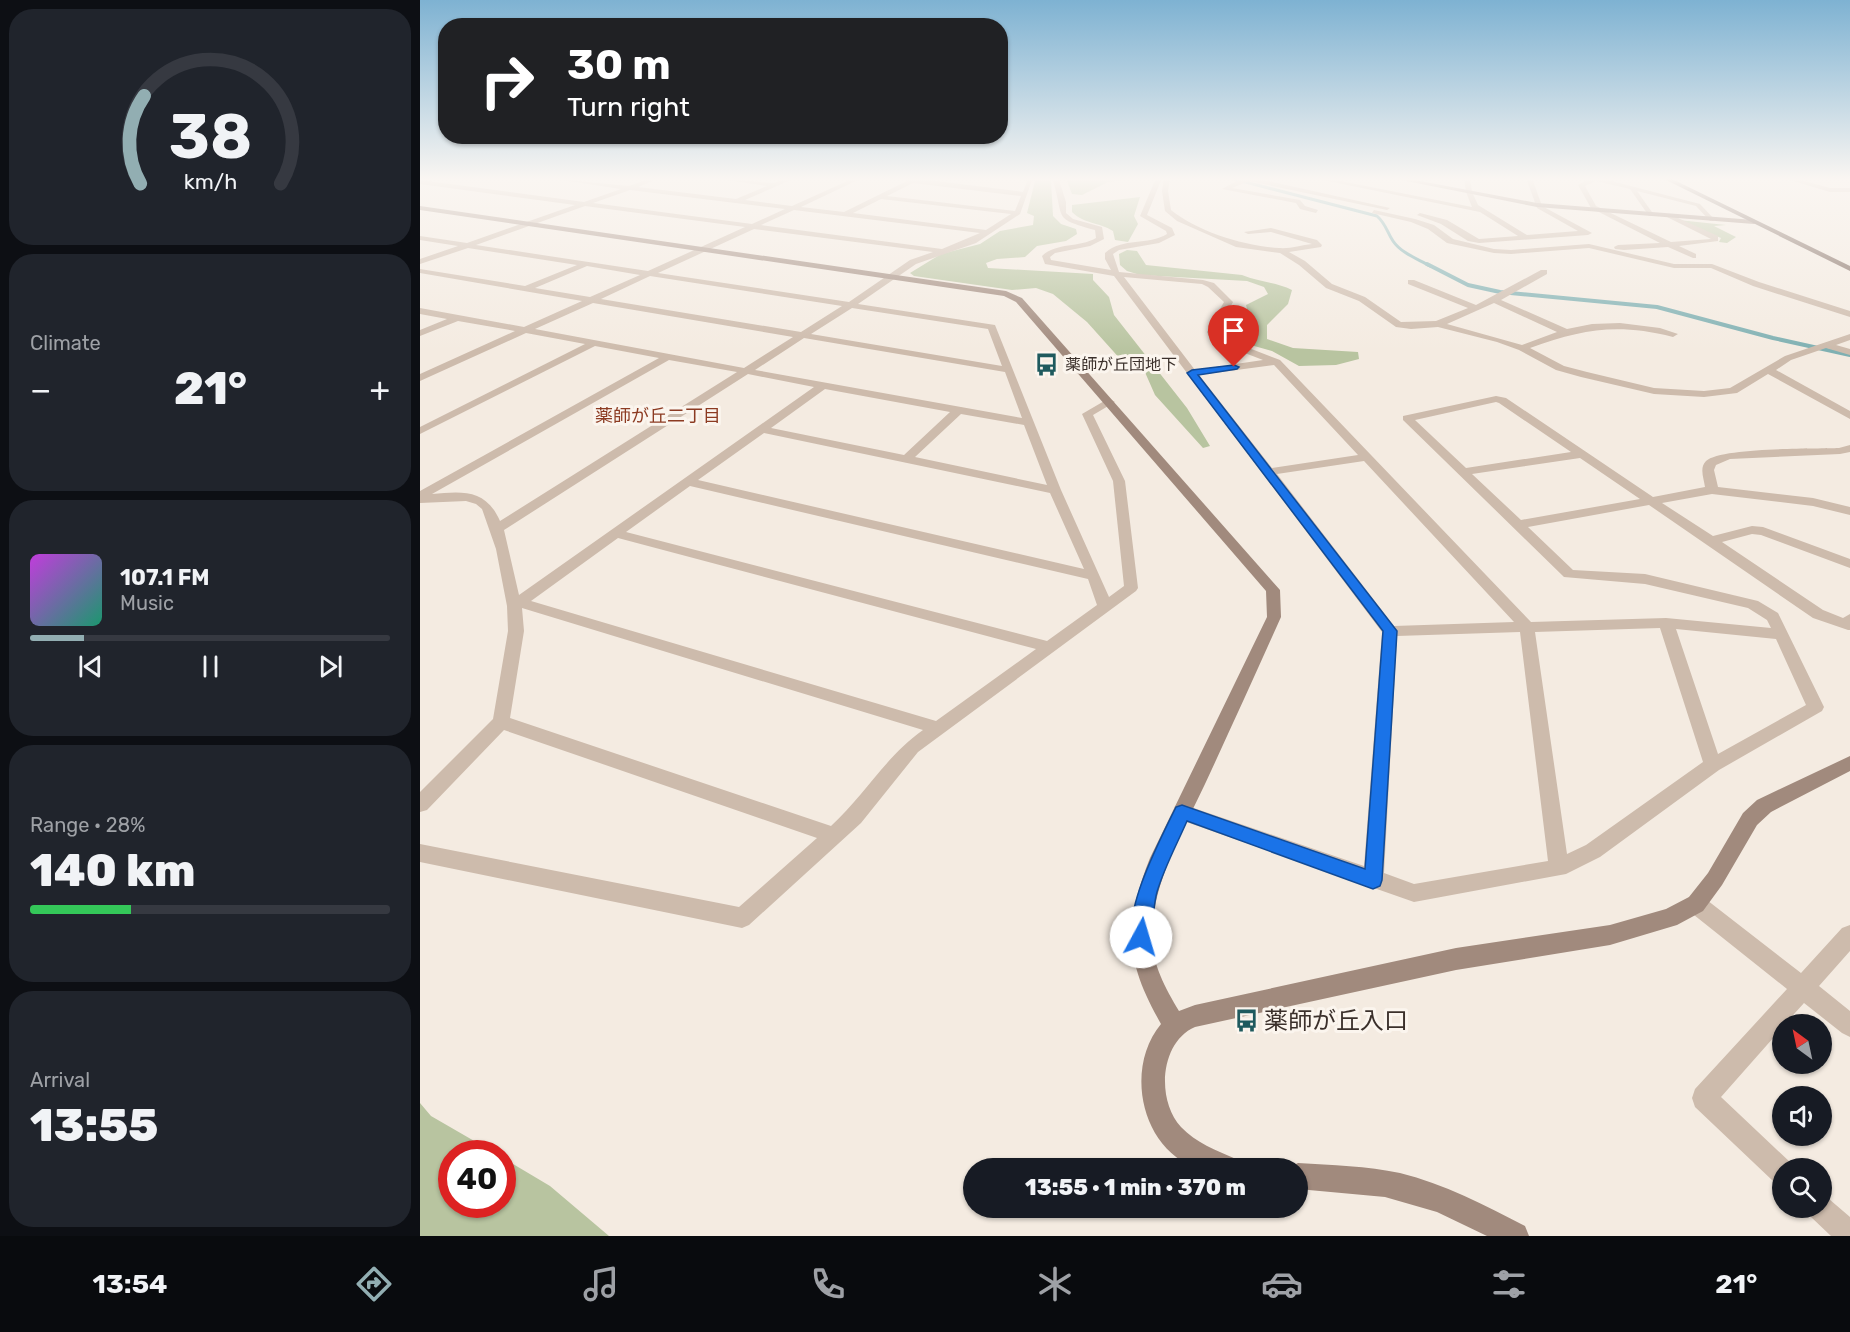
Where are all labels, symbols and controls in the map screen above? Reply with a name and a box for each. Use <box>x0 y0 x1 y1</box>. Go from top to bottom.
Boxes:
text: 30 m <box>567 40 671 90</box>
icon: right <box>468 42 546 120</box>
text: Turn right <box>567 91 690 123</box>
text: 38 <box>168 100 252 174</box>
text: km/h <box>183 170 237 195</box>
pin <box>1208 305 1259 367</box>
icon: arrive <box>1217 314 1250 347</box>
text: Climate <box>30 331 101 355</box>
bus stop icon: 薬師が丘団地下 <box>1034 351 1060 377</box>
place label: 薬師が丘団地下 <box>1065 355 1177 374</box>
text: 21° <box>174 362 247 415</box>
text: − <box>30 370 51 409</box>
text: + <box>369 370 390 409</box>
district label: 薬師が丘二丁目 <box>595 405 721 427</box>
text: 107.1 FM <box>120 564 210 591</box>
text: Music <box>120 591 174 615</box>
icon: previous <box>74 650 107 683</box>
icon: pause <box>194 650 227 683</box>
icon: next <box>314 650 347 683</box>
text: Range · 28% <box>30 813 145 837</box>
text: 140 km <box>30 844 195 897</box>
position arrow <box>1109 905 1173 969</box>
place label: 薬師が丘入口 <box>1264 1007 1408 1035</box>
bus stop icon: 薬師が丘入口 <box>1233 1008 1259 1034</box>
north arrow <box>1772 1014 1832 1074</box>
map controls <box>1772 1014 1832 1218</box>
text: Arrival <box>30 1068 90 1092</box>
button: sound <box>1772 1086 1832 1146</box>
text: 13:55 <box>30 1099 158 1152</box>
speed limit sign: 40 <box>438 1140 516 1218</box>
button: search <box>1772 1158 1832 1218</box>
text: 13:55 · 1 min · 370 m <box>1025 1174 1246 1201</box>
icon: directions <box>353 1263 395 1305</box>
icon: music <box>580 1263 622 1305</box>
icon: phone <box>807 1263 849 1305</box>
icon: climate <box>1034 1263 1076 1305</box>
icon: car <box>1261 1263 1303 1305</box>
icon: filters <box>1488 1263 1530 1305</box>
text: 13:54 <box>93 1268 168 1300</box>
text: 21° <box>1715 1268 1757 1300</box>

